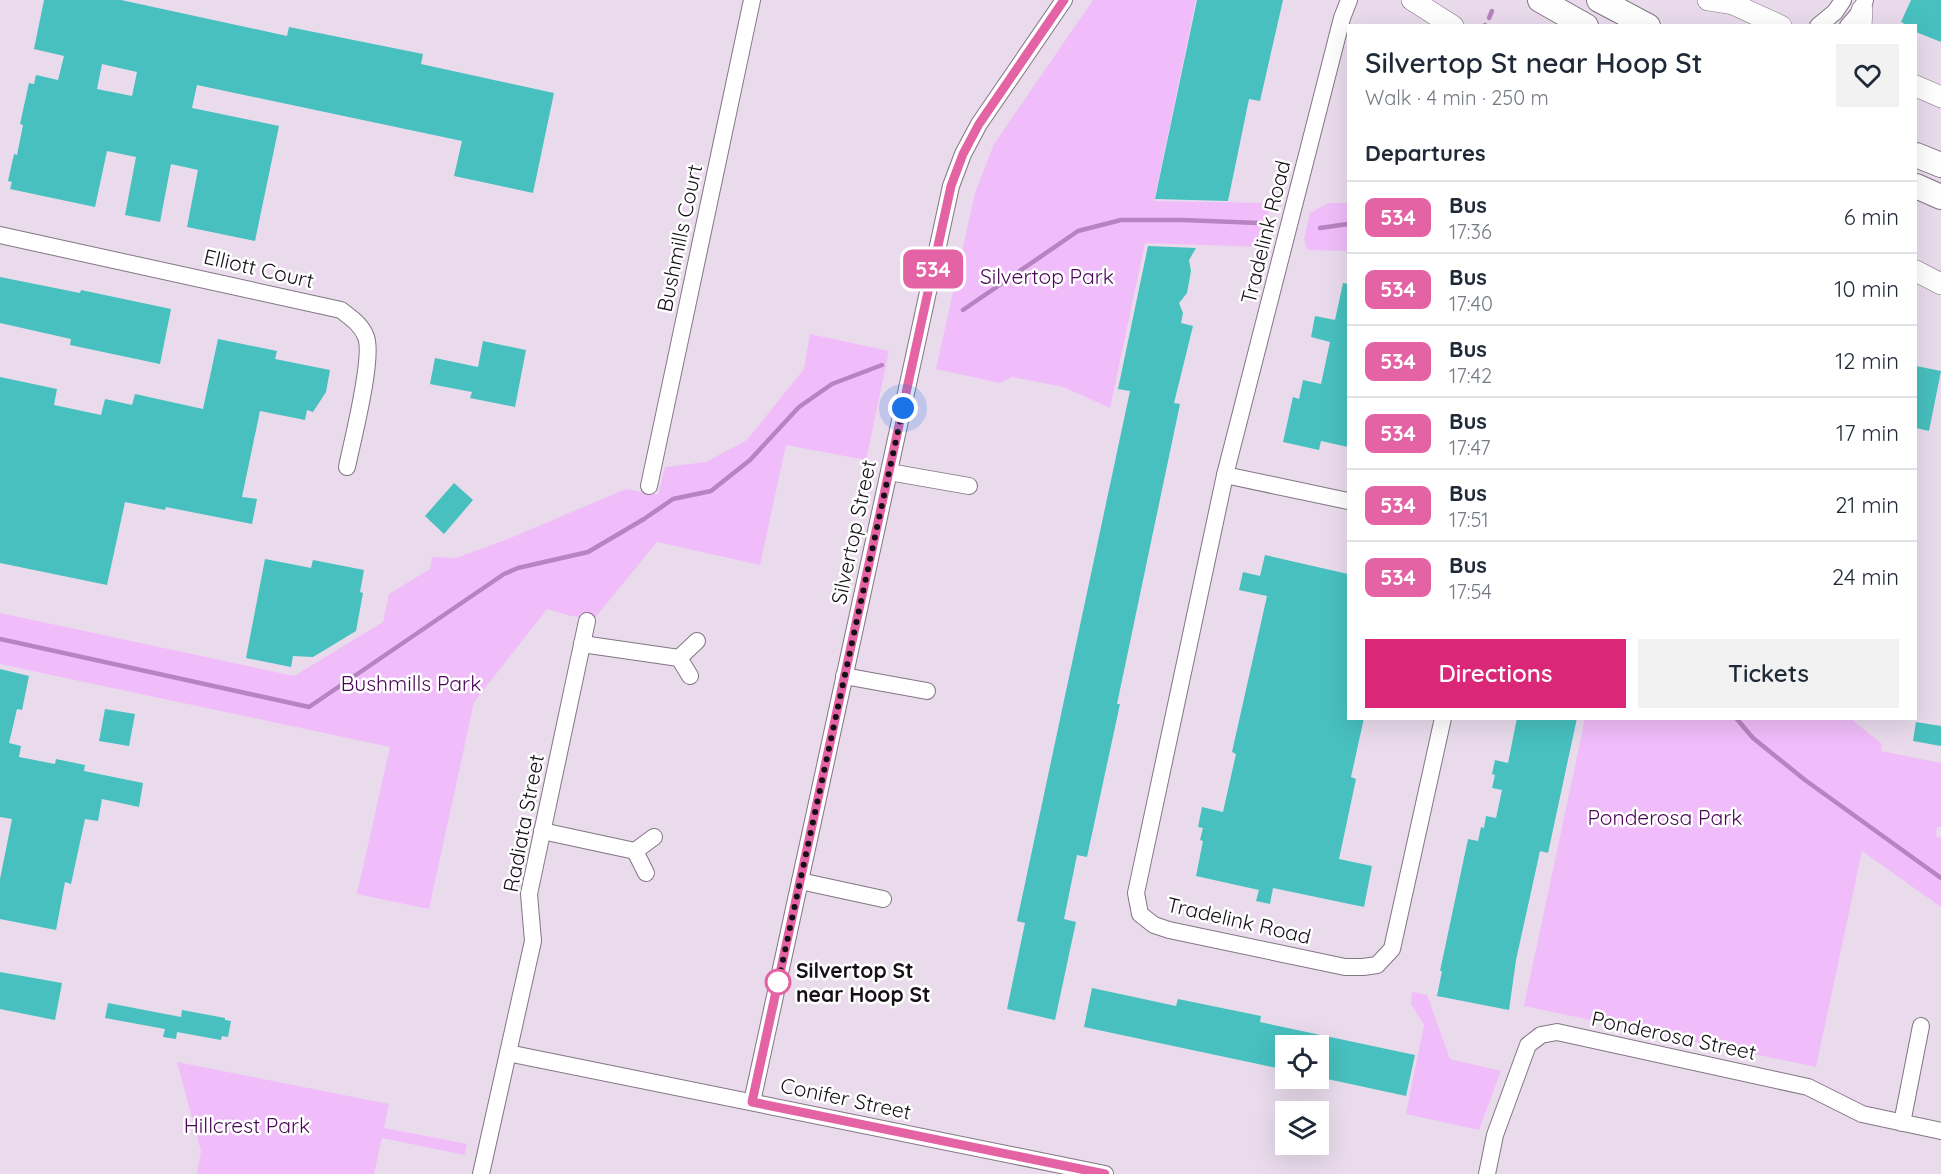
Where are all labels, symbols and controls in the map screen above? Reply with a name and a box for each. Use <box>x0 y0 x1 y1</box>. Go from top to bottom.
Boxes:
button: heart <box>1836 44 1899 107</box>
text: Silvertop St near Hoop St <box>1365 45 1703 80</box>
text: Walk · 4 min · 250 m <box>1365 85 1549 110</box>
text: Departures <box>1365 139 1486 167</box>
street label: Tradelink Road <box>1235 157 1295 307</box>
street label: Bushmills Court <box>651 162 707 314</box>
text: Bus <box>1449 191 1487 219</box>
text: 6 min <box>1844 203 1899 231</box>
text: 534 <box>1380 204 1416 230</box>
text: 17:36 <box>1449 219 1492 244</box>
street label: Elliott Court <box>201 243 317 293</box>
line badge: 534 <box>898 250 968 288</box>
text: 534 <box>915 256 951 282</box>
park label: Silvertop Park <box>980 263 1114 289</box>
text: Bus <box>1449 263 1487 291</box>
text: 10 min <box>1834 275 1899 303</box>
text: 534 <box>1380 276 1416 302</box>
text: 17:40 <box>1449 291 1493 316</box>
text: Bus <box>1449 335 1487 363</box>
text: 12 min <box>1835 347 1899 375</box>
text: 534 <box>1380 348 1416 374</box>
text: 17:42 <box>1449 363 1492 388</box>
your location <box>888 393 918 423</box>
text: Bus <box>1449 407 1487 435</box>
text: 17 min <box>1836 419 1899 447</box>
text: 534 <box>1380 420 1416 446</box>
text: 17:47 <box>1449 435 1491 460</box>
street label: Silvertop Street <box>825 457 881 607</box>
text: Bus <box>1449 479 1487 507</box>
text: 21 min <box>1835 491 1899 519</box>
text: 534 <box>1380 492 1416 518</box>
text: 17:51 <box>1449 507 1489 532</box>
text: Bus <box>1449 551 1487 579</box>
text: 24 min <box>1832 563 1899 591</box>
text: 534 <box>1380 564 1416 590</box>
text: 17:54 <box>1449 579 1492 604</box>
button: Directions <box>1365 639 1626 708</box>
button: Tickets <box>1638 639 1899 708</box>
park label: Bushmills Park <box>341 670 481 696</box>
street label: Radiata Street <box>497 752 549 894</box>
park label: Ponderosa Park <box>1588 804 1742 830</box>
street label: Tradelink Road <box>1164 891 1314 949</box>
place label: Silvertop St near Hoop St <box>796 957 931 1007</box>
marker: Silvertop St near Hoop St <box>765 969 791 995</box>
street label: Ponderosa Street <box>1589 1005 1759 1065</box>
map controls <box>1275 1035 1329 1155</box>
button: locate <box>1275 1035 1329 1089</box>
street label: Conifer Street <box>778 1071 914 1125</box>
button: layers <box>1275 1101 1329 1155</box>
park label: Hillcrest Park <box>184 1112 310 1138</box>

